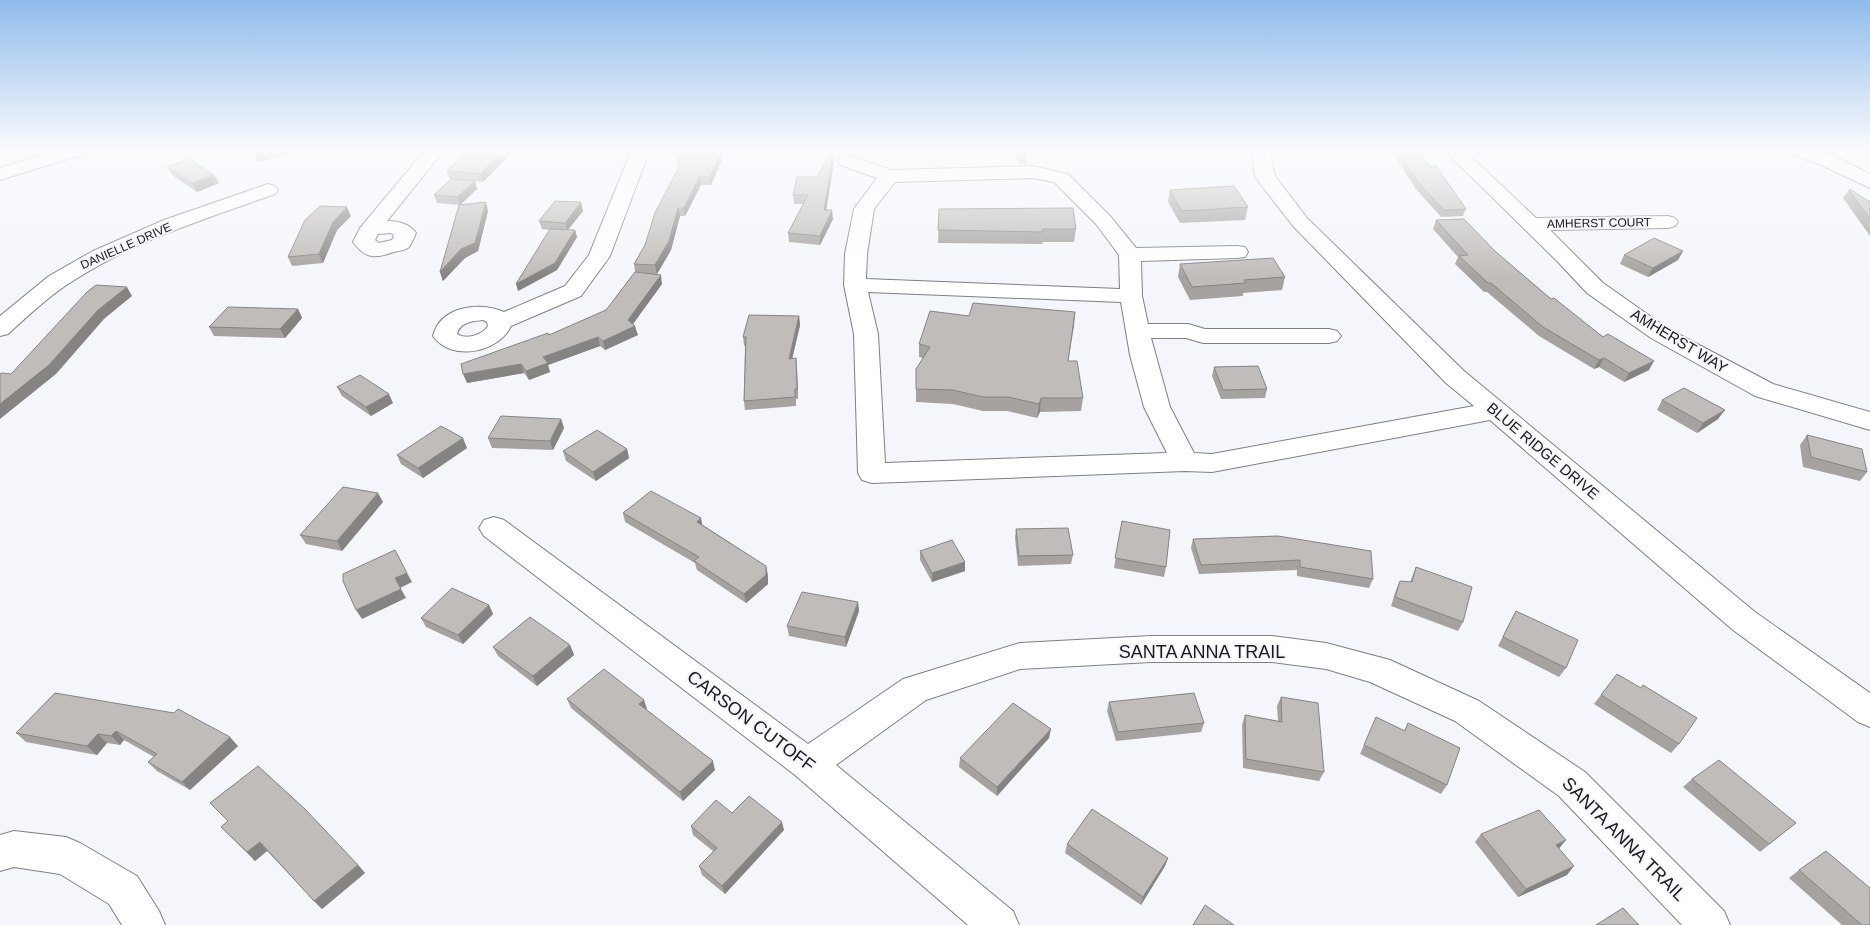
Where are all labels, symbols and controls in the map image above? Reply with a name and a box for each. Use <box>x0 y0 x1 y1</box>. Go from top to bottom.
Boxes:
street label: AMHERST COURT <box>1547 215 1652 231</box>
street label: DANIELLE DRIVE <box>78 220 174 272</box>
street label: AMHERST WAY <box>1628 305 1731 376</box>
street label: BLUE RIDGE DRIVE <box>1484 399 1603 502</box>
street label: SANTA ANNA TRAIL <box>1119 642 1285 662</box>
street label: CARSON CUTOFF <box>683 666 819 776</box>
street label: SANTA ANNA TRAIL <box>1558 773 1690 905</box>

